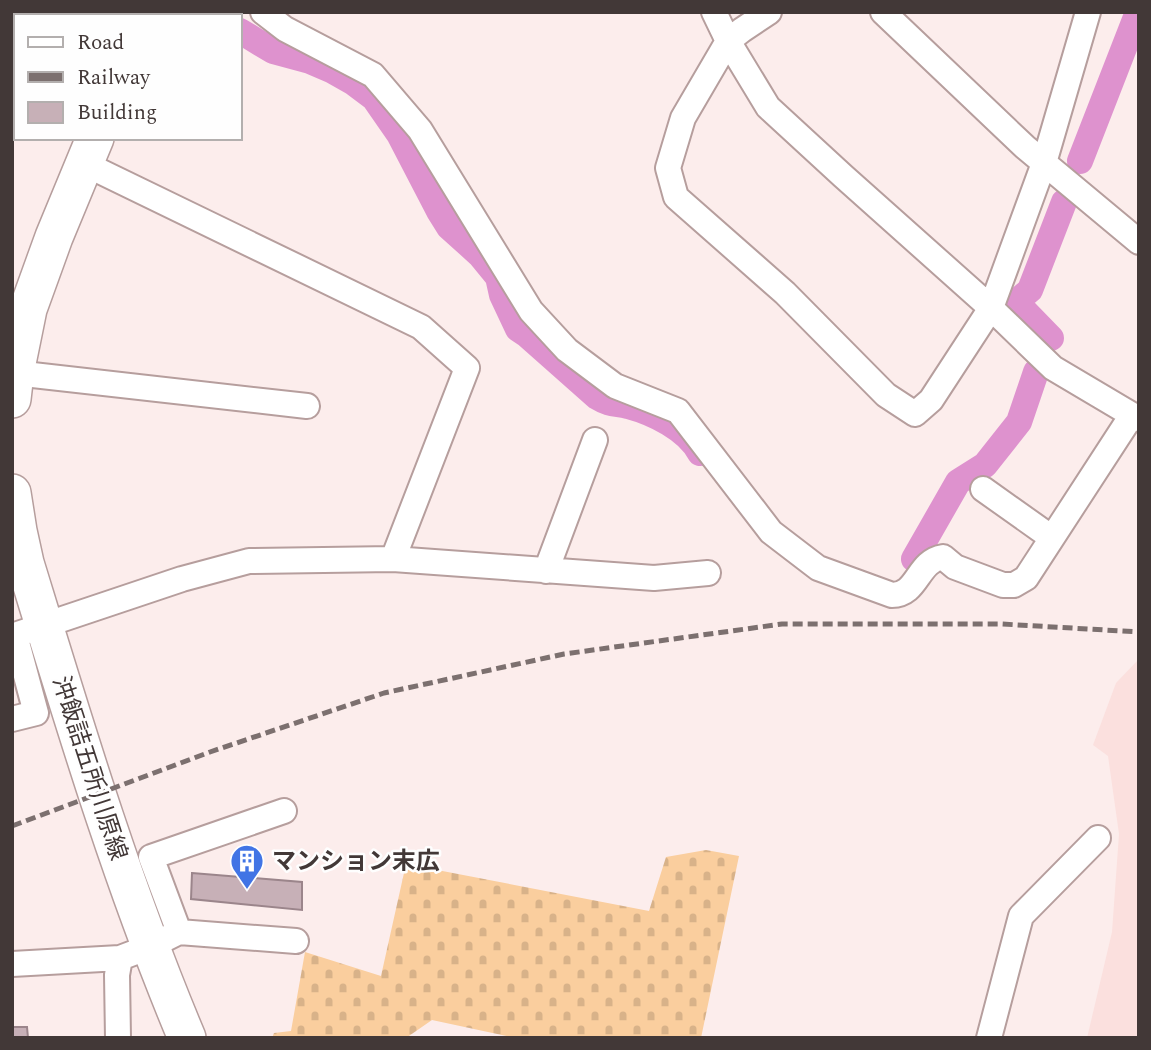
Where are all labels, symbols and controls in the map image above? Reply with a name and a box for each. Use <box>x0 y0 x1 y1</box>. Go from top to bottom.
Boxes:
legend <box>14 14 242 140</box>
text: Road <box>77 27 124 59</box>
text: Railway <box>77 62 151 94</box>
text: Building <box>77 97 157 129</box>
street label: 沖飯詰五所川原線 <box>42 671 136 865</box>
building icon: マンション末広 <box>228 842 266 891</box>
place label: マンション末広 <box>272 844 440 880</box>

